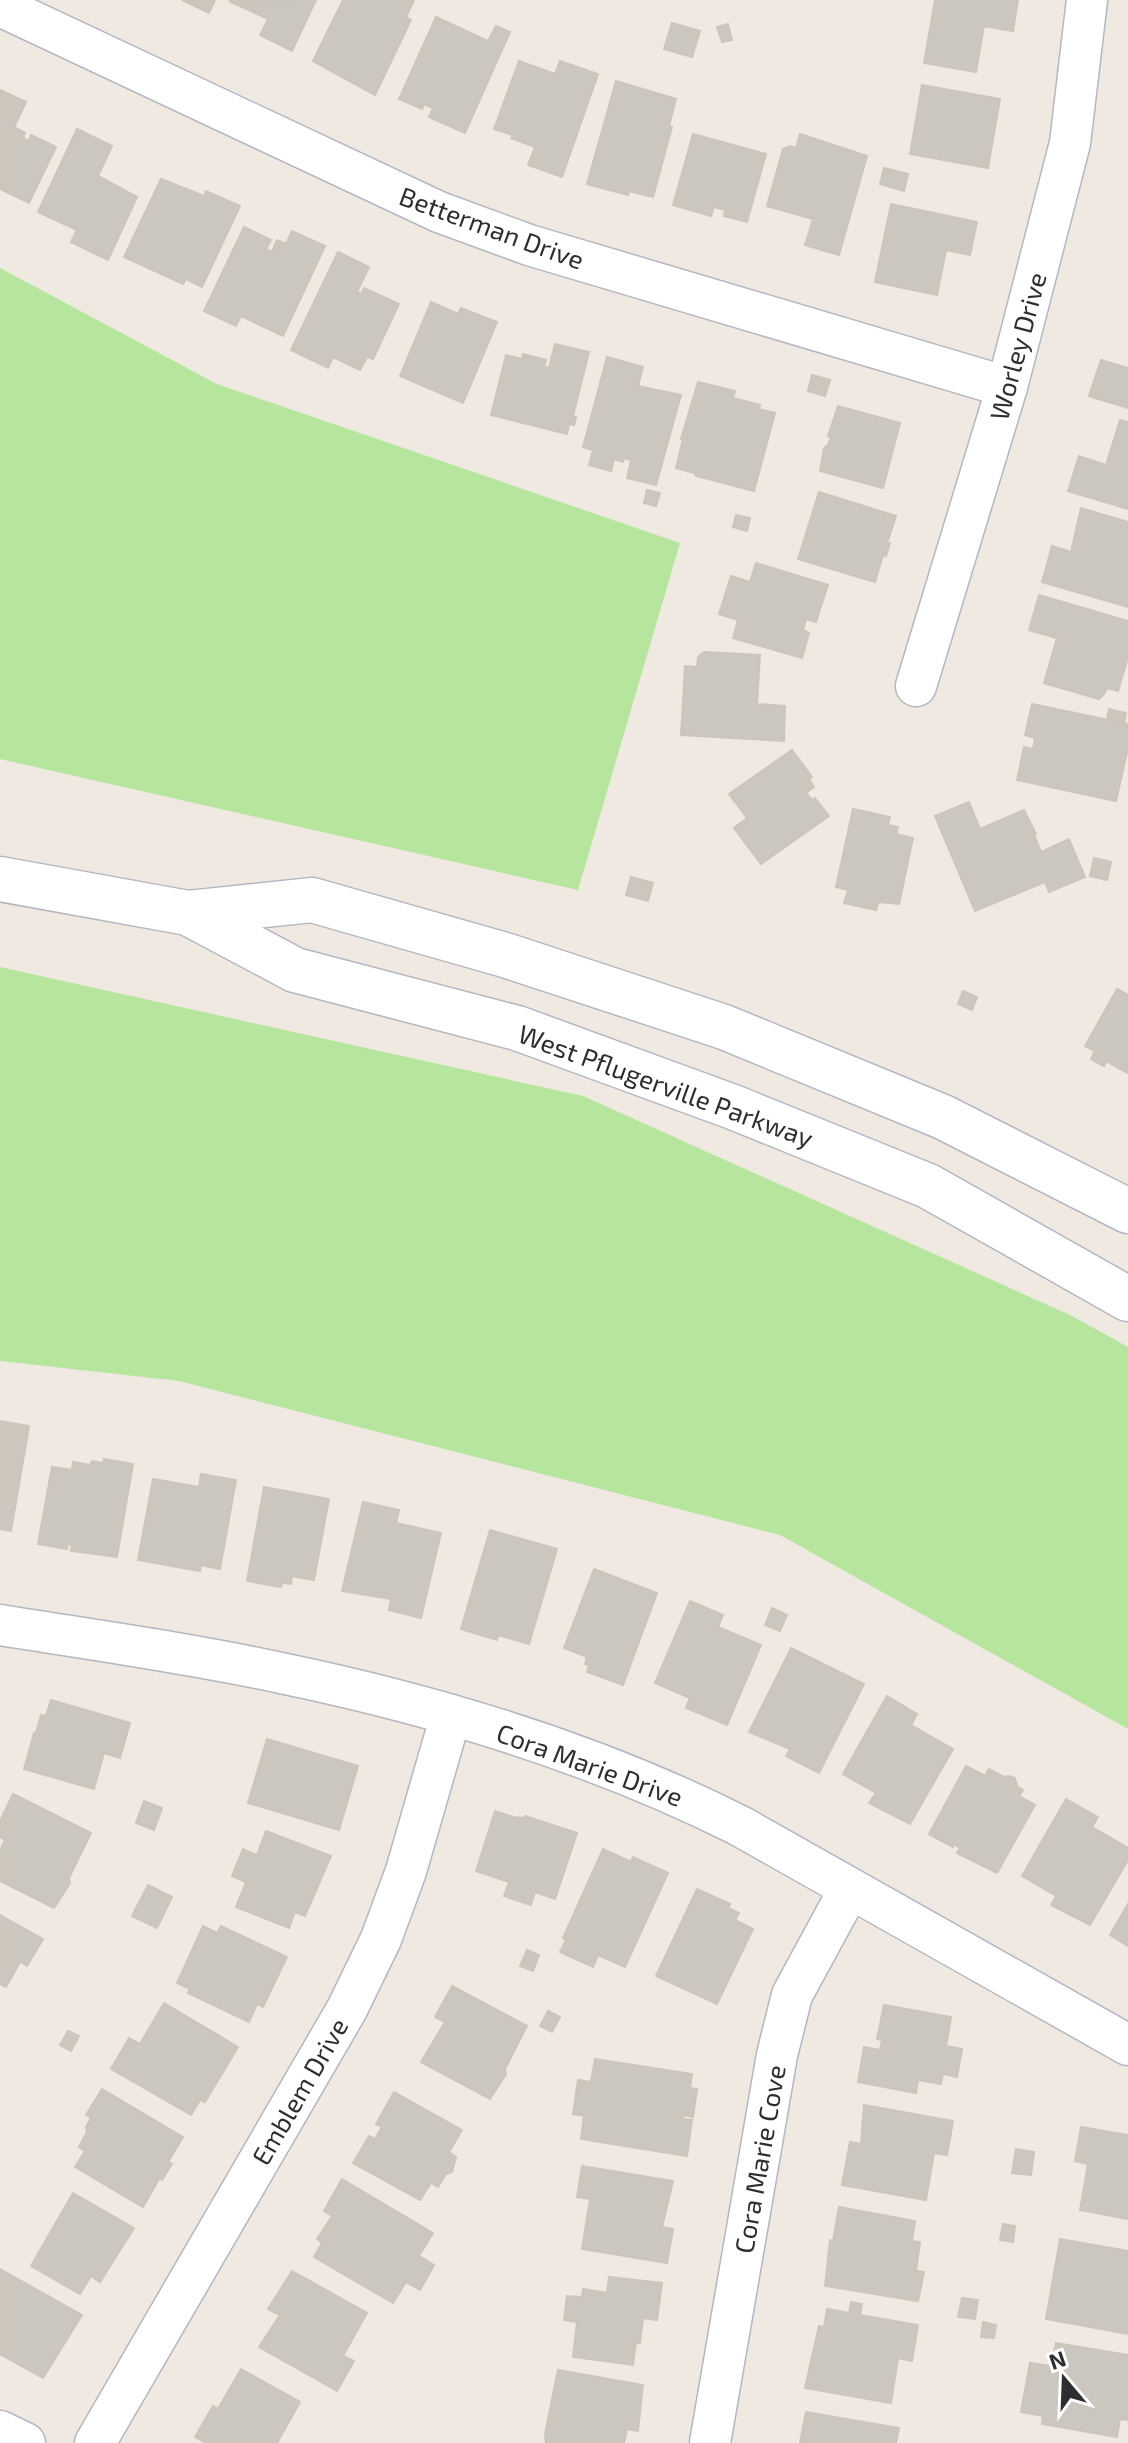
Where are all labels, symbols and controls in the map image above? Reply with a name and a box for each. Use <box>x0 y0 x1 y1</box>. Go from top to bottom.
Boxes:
street label: Betterman Drive <box>396 179 588 275</box>
street label: Worley Drive <box>982 269 1052 423</box>
street label: West Pflugerville Parkway <box>514 1017 818 1153</box>
street label: Cora Marie Drive <box>493 1716 687 1812</box>
street label: Emblem Drive <box>245 2012 353 2170</box>
street label: Cora Marie Cove <box>727 2062 791 2256</box>
north arrow <box>1024 2339 1104 2419</box>
text: N <box>1045 2344 1069 2374</box>

